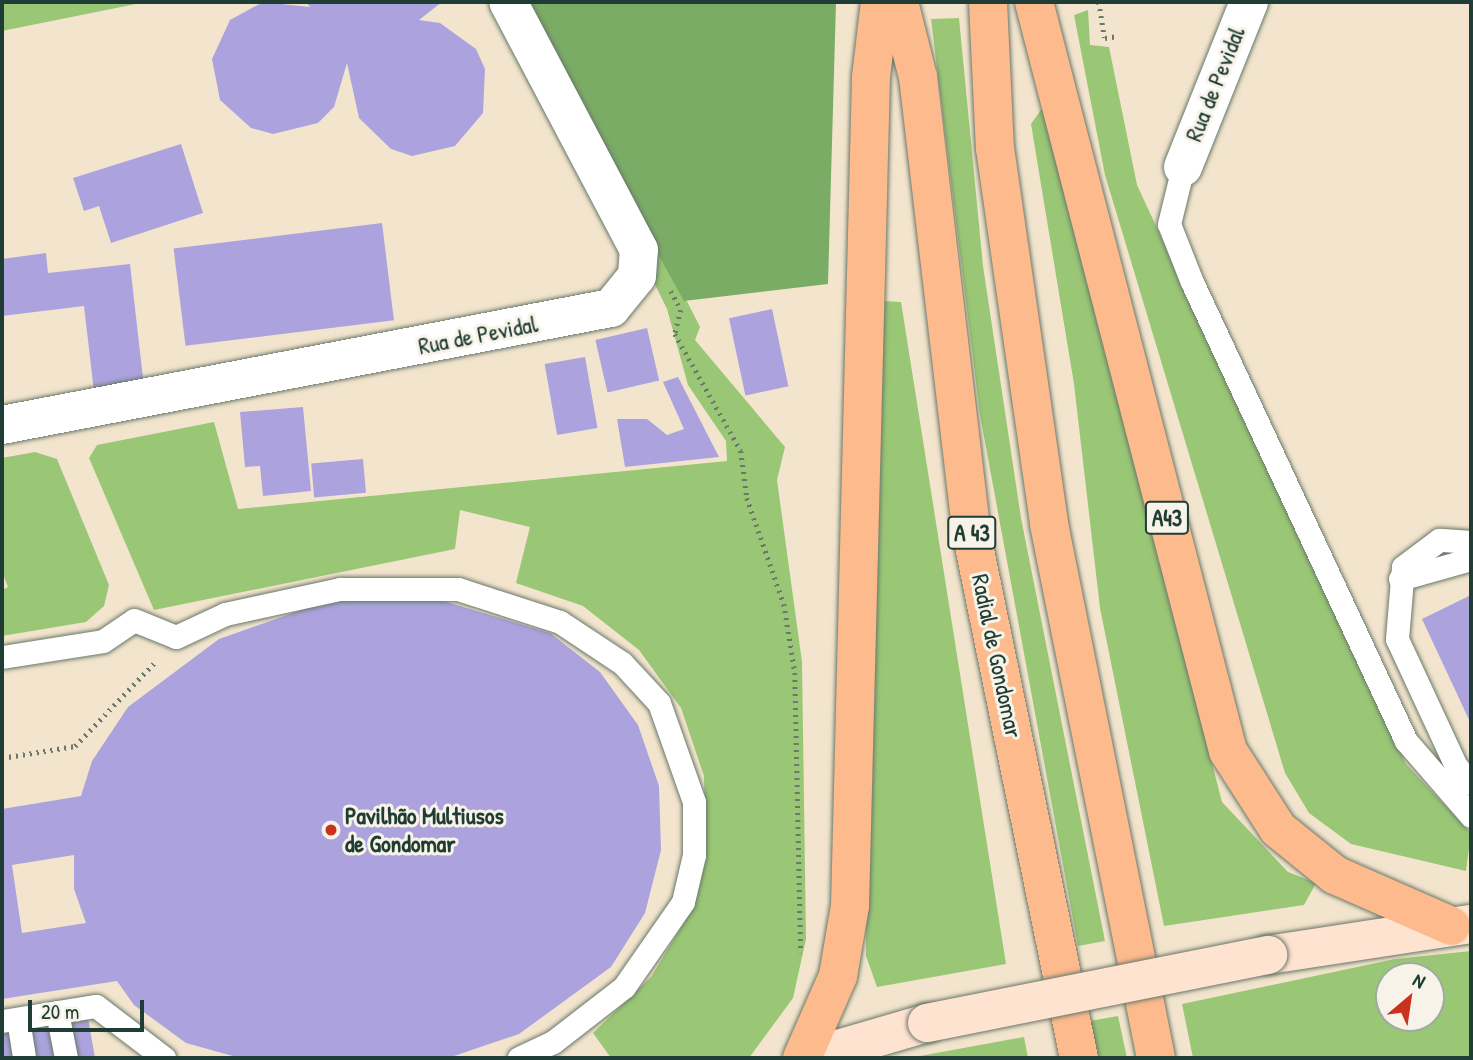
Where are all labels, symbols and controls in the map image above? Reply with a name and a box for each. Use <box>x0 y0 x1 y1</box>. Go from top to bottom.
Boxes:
street label: Rua de Pevidal <box>1179 22 1251 146</box>
street label: Rua de Pevidal <box>416 309 540 361</box>
road number: A43 <box>1144 498 1190 538</box>
road number: A 43 <box>946 513 998 552</box>
street label: Radial de Gondomar <box>966 571 1028 741</box>
place label: Pavilhão Multiusos de Gondomar <box>345 802 504 858</box>
marker: Pavilhão Multiusos de Gondomar <box>323 822 339 838</box>
north arrow <box>1375 962 1445 1032</box>
text: N <box>1408 967 1430 994</box>
scale bar <box>32 986 147 1030</box>
text: 20 m <box>41 997 79 1026</box>

